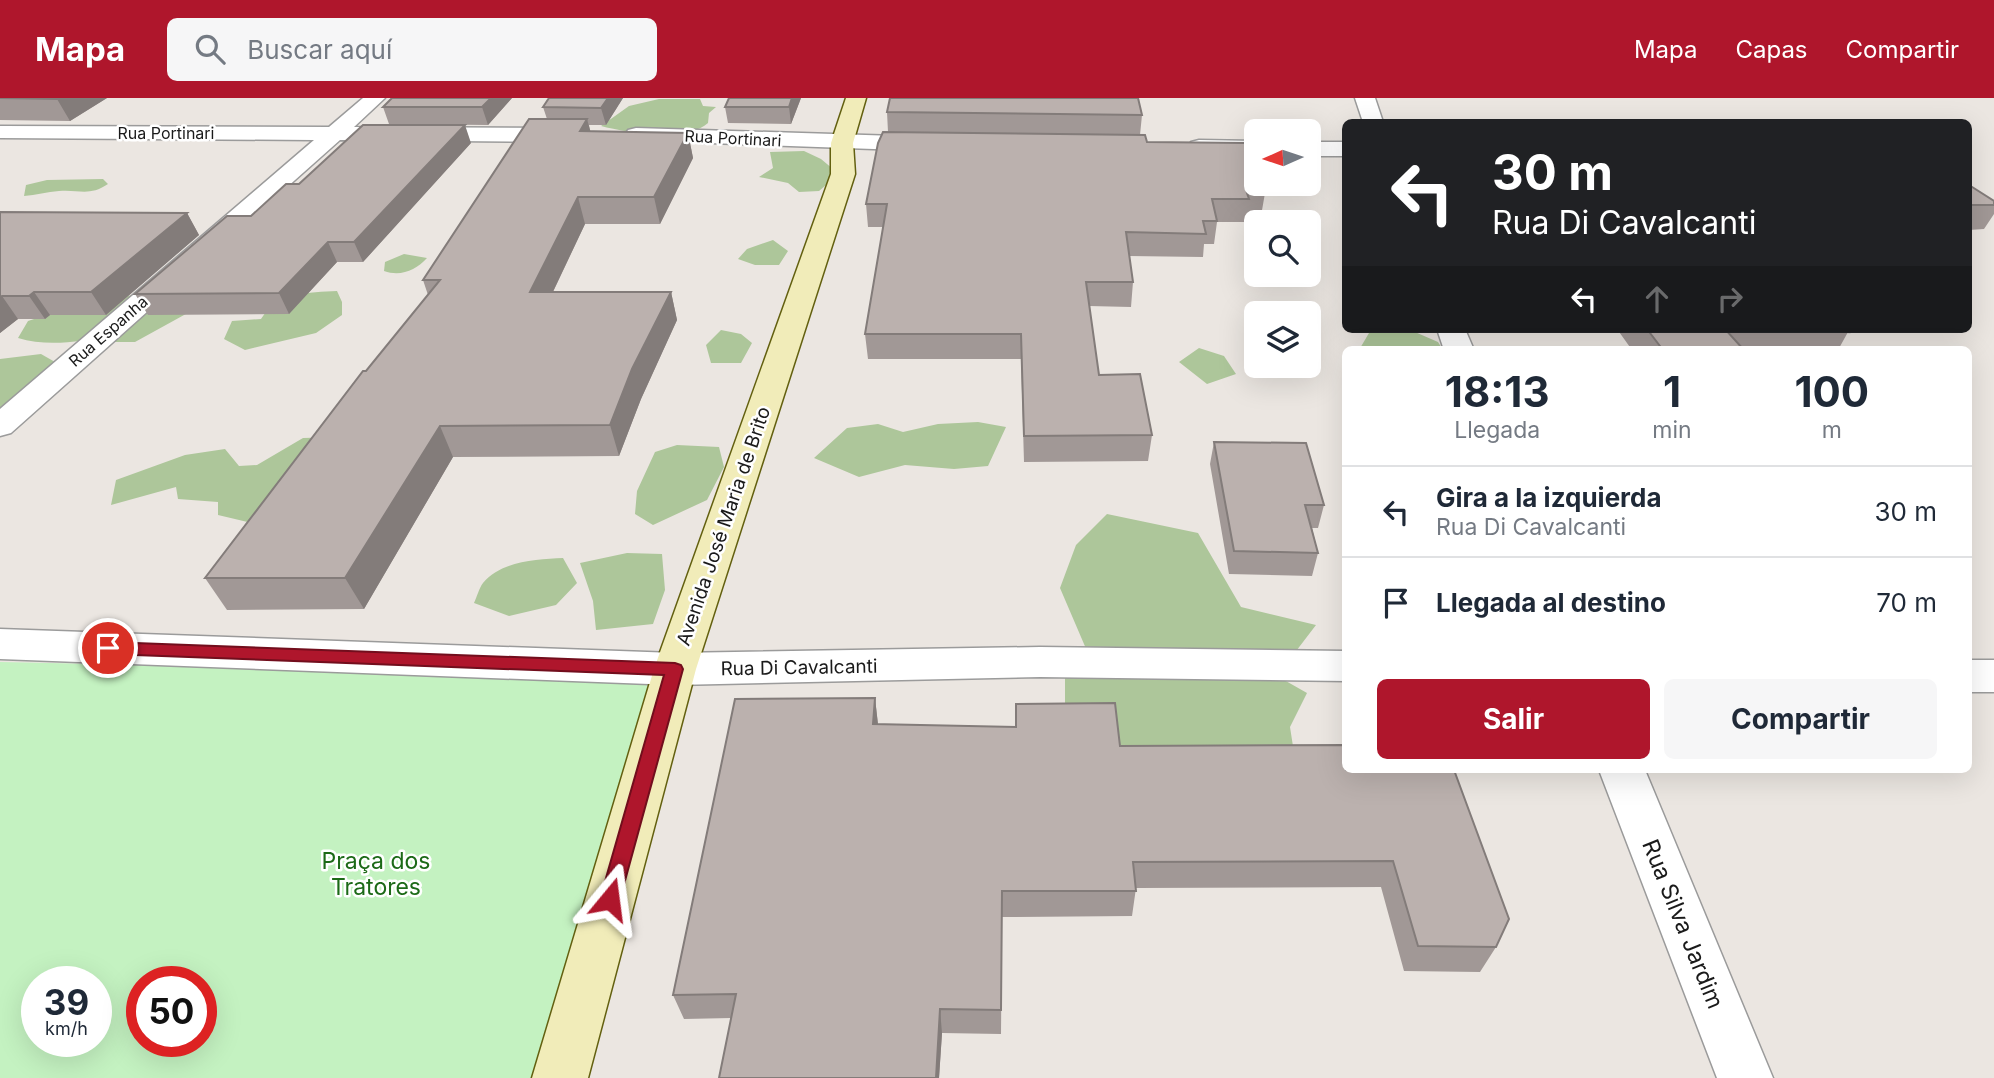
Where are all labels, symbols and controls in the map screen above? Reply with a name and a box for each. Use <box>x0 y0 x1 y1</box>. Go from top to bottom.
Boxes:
search box <box>167 18 657 81</box>
text: Mapa <box>35 29 125 69</box>
icon: search <box>191 30 229 68</box>
text: Buscar aquí <box>247 34 392 65</box>
text: Mapa <box>1634 35 1697 64</box>
text: Capas <box>1735 35 1808 64</box>
text: Compartir <box>1846 35 1959 64</box>
north arrow <box>1244 119 1321 196</box>
map controls <box>1244 119 1321 378</box>
street label: Rua Portinari <box>118 123 214 143</box>
street label: Rua Portinari <box>684 125 782 151</box>
text: 30 m <box>1492 143 1613 202</box>
icon: left <box>1377 147 1468 238</box>
text: Rua Di Cavalcanti <box>1492 203 1756 242</box>
button: search <box>1244 210 1321 287</box>
icon: left <box>1565 280 1603 318</box>
icon: ahead <box>1638 280 1676 318</box>
icon: right <box>1711 280 1749 318</box>
street label: Rua Espanha <box>64 291 152 371</box>
button: layers <box>1244 301 1321 378</box>
text: 18:13 <box>1445 366 1550 417</box>
text: 1 <box>1663 366 1681 417</box>
text: 100 <box>1794 366 1869 417</box>
street label: Avenida José Maria de Brito <box>672 404 775 649</box>
text: Llegada <box>1454 416 1540 444</box>
text: min <box>1652 416 1692 444</box>
text: m <box>1822 416 1842 444</box>
text: Gira a la izquierda <box>1436 482 1662 513</box>
icon: left <box>1377 493 1415 531</box>
text: 30 m <box>1874 496 1937 527</box>
text: Rua Di Cavalcanti <box>1436 513 1626 541</box>
icon: arrive <box>1377 584 1415 622</box>
text: Llegada al destino <box>1436 587 1666 618</box>
text: 70 m <box>1876 587 1937 618</box>
pin <box>78 618 138 678</box>
icon: arrive <box>89 629 127 667</box>
street label: Rua Di Cavalcanti <box>720 655 878 680</box>
button: Salir <box>1377 679 1650 759</box>
button: Compartir <box>1664 679 1937 759</box>
street label: Rua Silva Jardim <box>1636 835 1730 1013</box>
park label: Praça dos Tratores <box>321 847 431 901</box>
position arrow <box>573 862 647 936</box>
speed limit sign: 50 <box>126 966 217 1057</box>
text: 39 <box>44 981 89 1023</box>
text: km/h <box>45 1018 88 1039</box>

